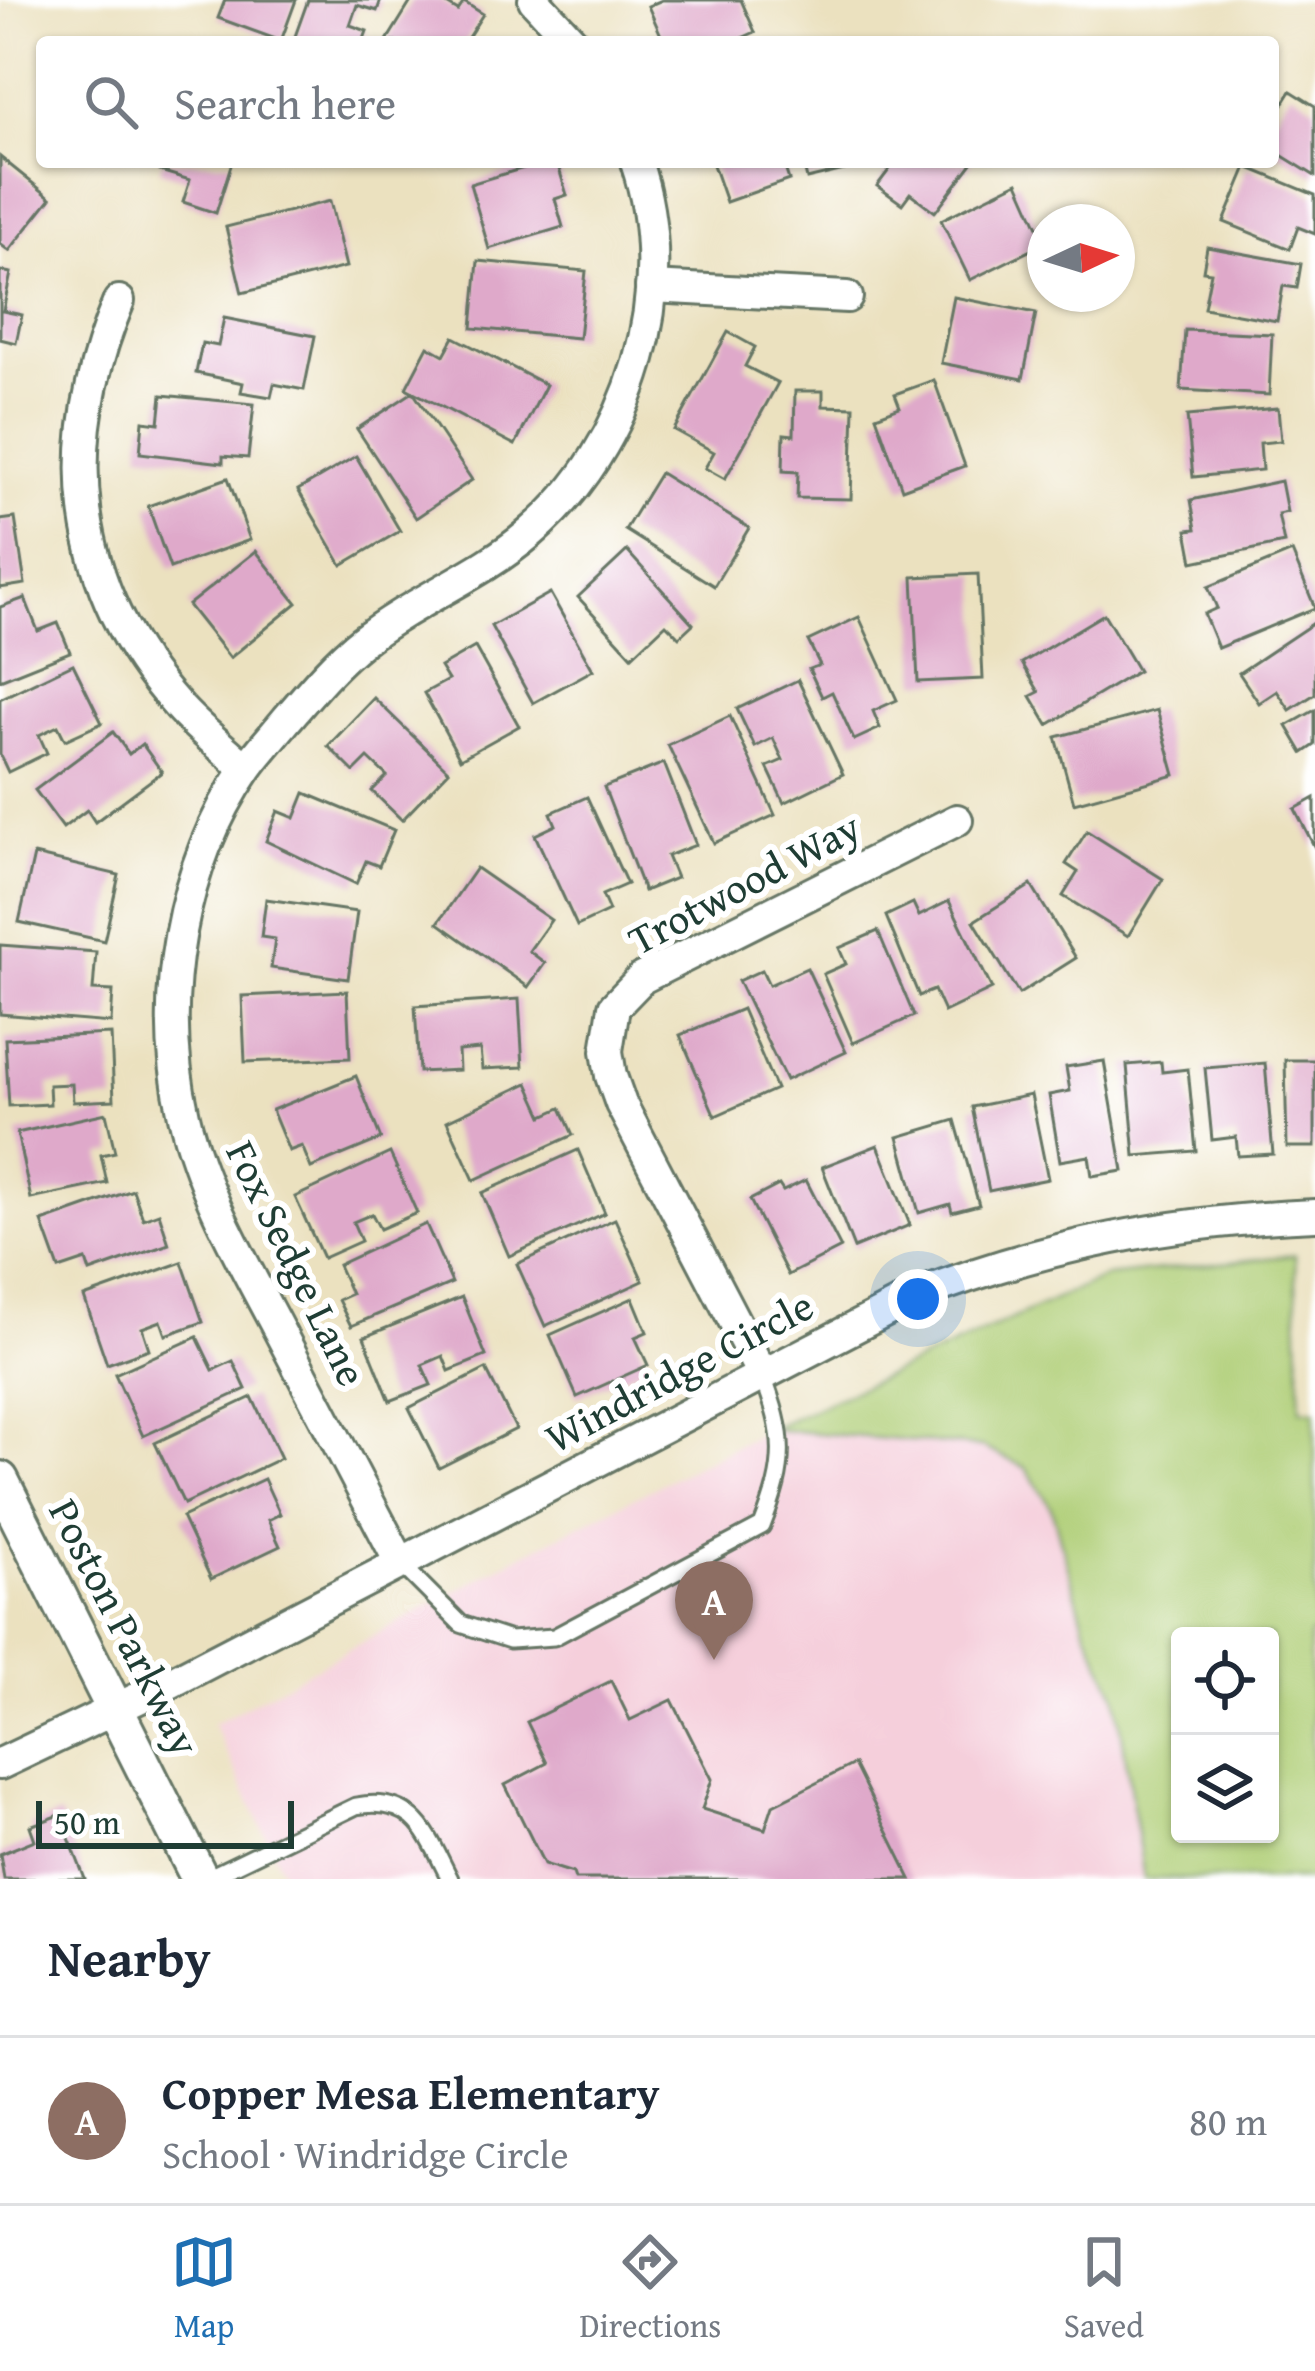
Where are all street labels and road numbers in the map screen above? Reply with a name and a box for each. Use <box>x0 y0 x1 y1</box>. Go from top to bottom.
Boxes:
street label: Trotwood Way <box>617 796 871 969</box>
street label: Fox Sedge Lane <box>212 1130 383 1396</box>
street label: Windridge Circle <box>534 1274 824 1467</box>
street label: Poston Parkway <box>35 1488 216 1766</box>

